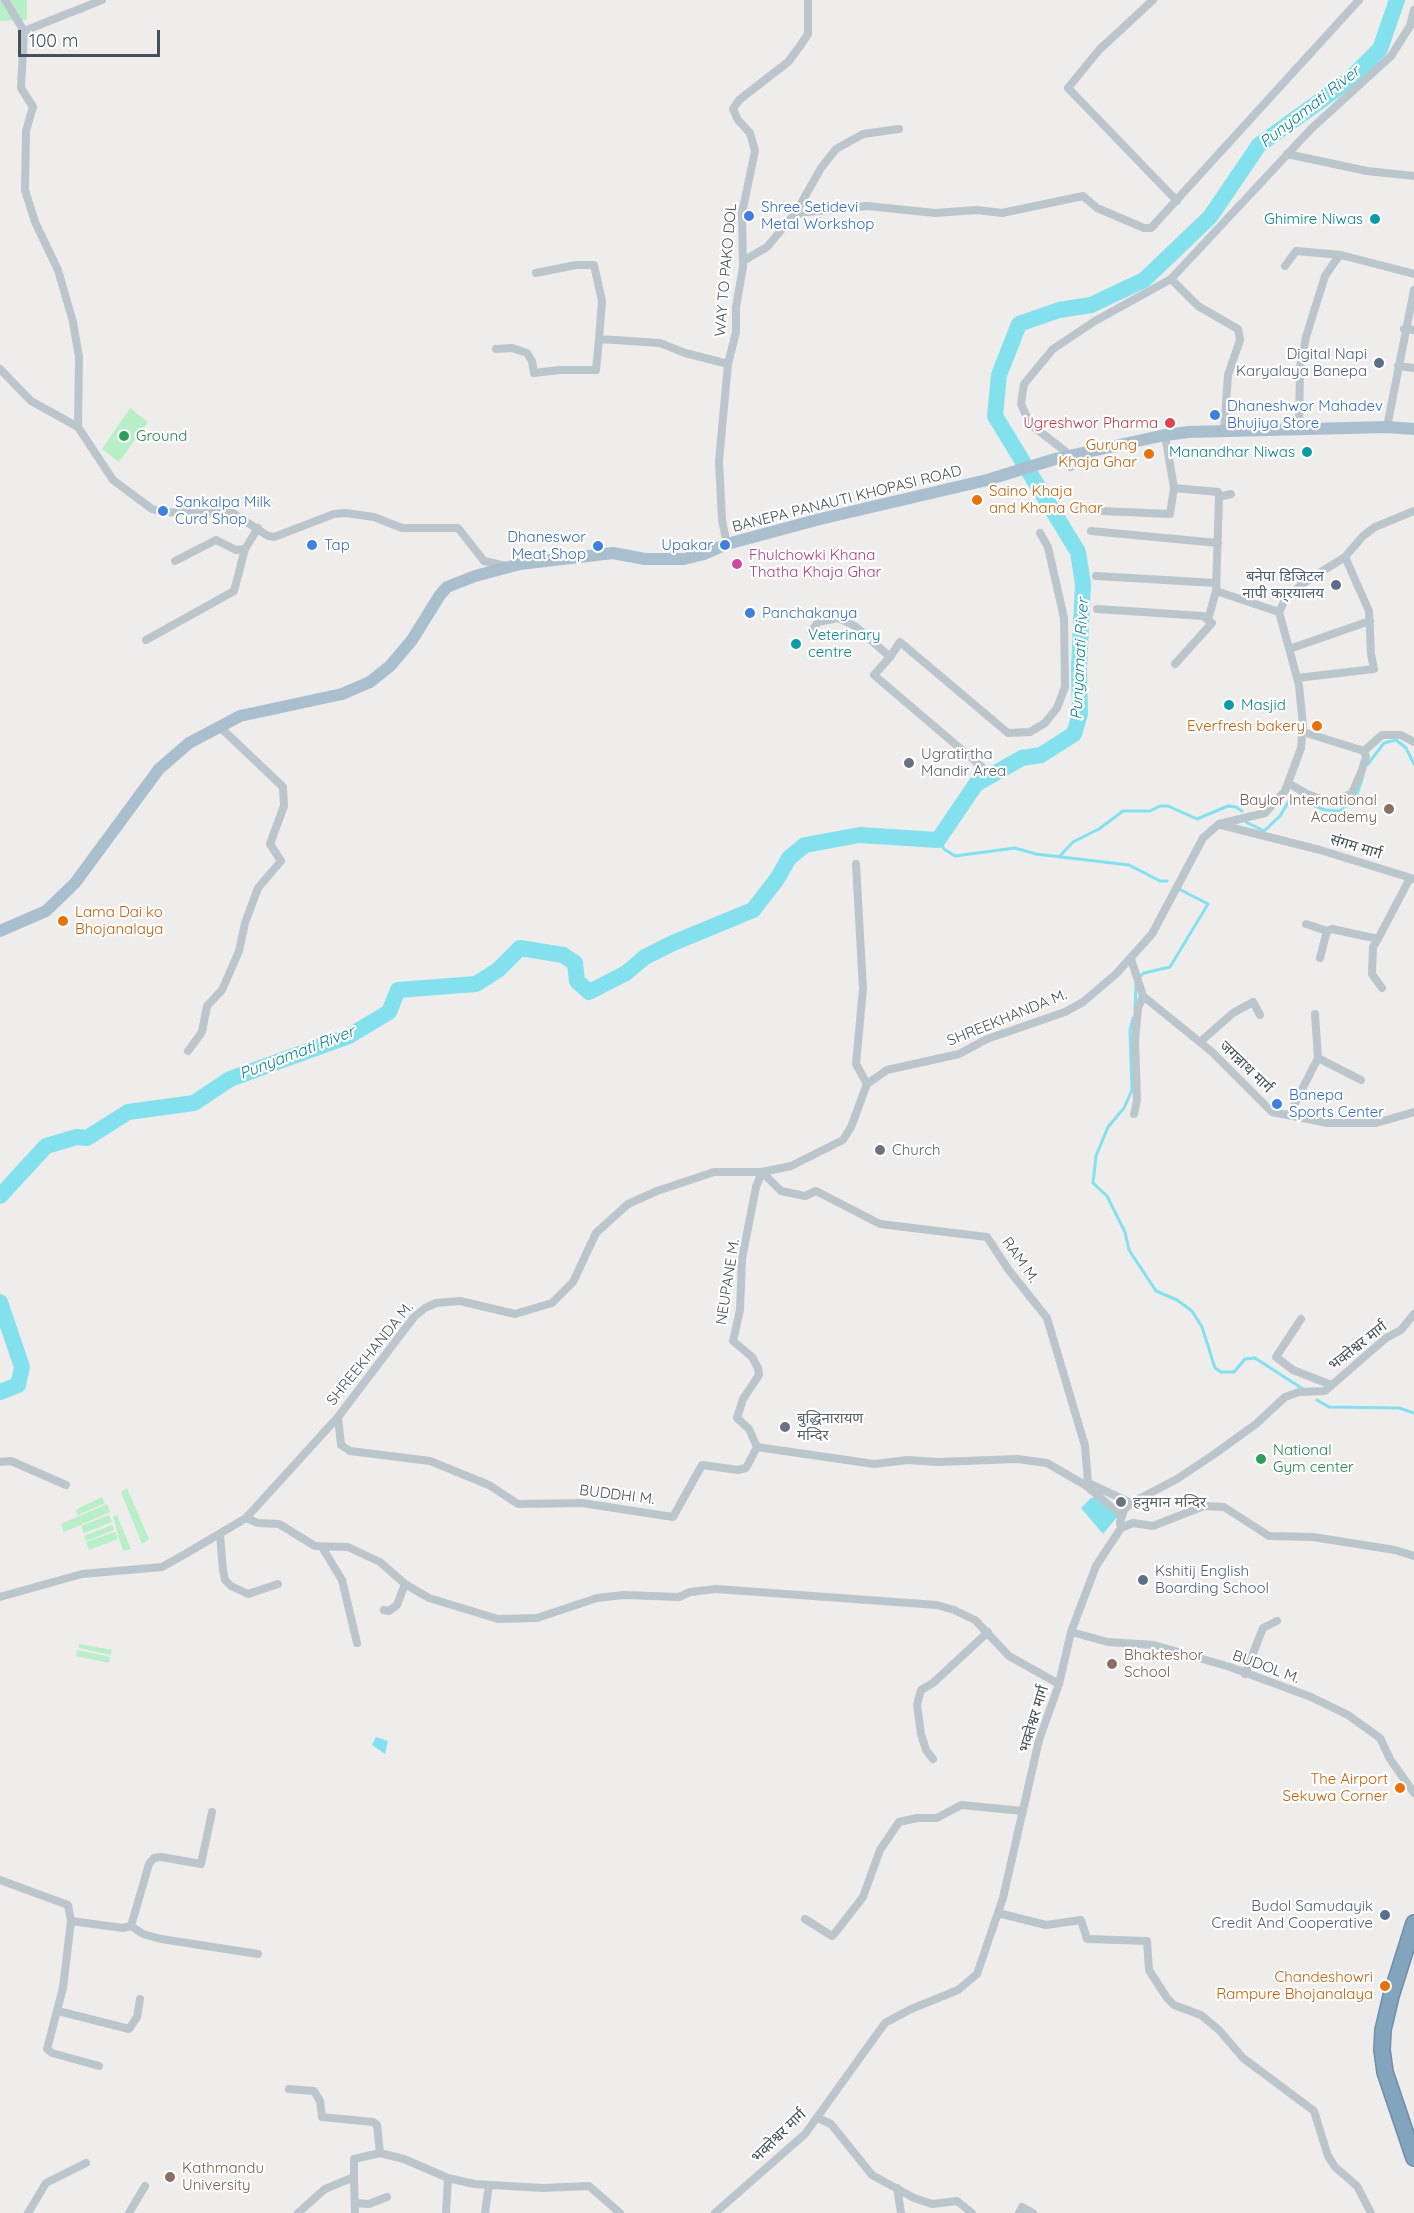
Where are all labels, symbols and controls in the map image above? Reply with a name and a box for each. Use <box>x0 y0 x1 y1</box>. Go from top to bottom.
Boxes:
scale bar <box>21 18 164 56</box>
text: 100 m <box>29 29 78 52</box>
water label: Punyamati River <box>1256 62 1364 152</box>
place label: Shree Setidevi Metal Workshop <box>761 198 874 233</box>
street label: WAY TO PAKO DOL <box>711 203 741 337</box>
marker: Shree Setidevi Metal Workshop <box>742 209 756 223</box>
place label: Ghimire Niwas <box>1264 210 1363 228</box>
marker: Ghimire Niwas <box>1368 212 1382 226</box>
place label: Digital Napi Karyalaya Banepa <box>1236 345 1367 380</box>
marker: Digital Napi Karyalaya Banepa <box>1372 356 1386 370</box>
place label: Dhaneshwor Mahadev Bhujiya Store <box>1227 397 1383 432</box>
marker: Dhaneshwor Mahadev Bhujiya Store <box>1208 408 1222 422</box>
place label: Ugreshwor Pharma <box>1023 414 1158 432</box>
marker: Ugreshwor Pharma <box>1163 416 1177 430</box>
place label: Ground <box>136 427 187 445</box>
marker: Ground <box>117 429 131 443</box>
place label: Gurung Khaja Ghar <box>1058 436 1137 471</box>
place label: Manandhar Niwas <box>1169 443 1295 461</box>
marker: Manandhar Niwas <box>1300 445 1314 459</box>
marker: Gurung Khaja Ghar <box>1142 447 1156 461</box>
street label: BANEPA PANAUTI KHOPASI ROAD <box>730 462 964 536</box>
place label: Saino Khaja and Khana Char <box>989 482 1103 517</box>
place label: Sankalpa Milk Curd Shop <box>175 493 271 528</box>
marker: Saino Khaja and Khana Char <box>970 493 984 507</box>
marker: Sankalpa Milk Curd Shop <box>156 504 170 518</box>
place label: Dhaneswor Meat Shop <box>507 528 586 563</box>
place label: Tap <box>324 536 350 554</box>
place label: Upakar <box>661 536 713 554</box>
marker: Tap <box>305 538 319 552</box>
marker: Upakar <box>718 538 732 552</box>
marker: Dhaneswor Meat Shop <box>591 539 605 553</box>
place label: Fhulchowki Khana Thatha Khaja Ghar <box>749 546 881 581</box>
marker: Fhulchowki Khana Thatha Khaja Ghar <box>730 557 744 571</box>
place label: बनेपा डिजिटल नापी का्रयालय <box>1242 567 1324 602</box>
marker: बनेपा डिजिटल नापी का्रयालय <box>1329 578 1343 592</box>
water label: Punyamati River <box>1067 598 1093 720</box>
place label: Panchakanya <box>762 604 857 622</box>
marker: Panchakanya <box>743 606 757 620</box>
place label: Veterinary centre <box>808 626 881 661</box>
marker: Veterinary centre <box>789 637 803 651</box>
place label: Masjid <box>1241 696 1286 714</box>
marker: Masjid <box>1222 698 1236 712</box>
place label: Everfresh bakery <box>1187 717 1305 735</box>
marker: Everfresh bakery <box>1310 719 1324 733</box>
place label: Ugratirtha Mandir Area <box>921 745 1006 780</box>
marker: Ugratirtha Mandir Area <box>902 756 916 770</box>
place label: Baylor International Academy <box>1239 791 1377 826</box>
marker: Baylor International Academy <box>1382 802 1396 816</box>
street label: संगम मार्ग <box>1328 831 1384 863</box>
place label: Lama Dai ko Bhojanalaya <box>75 903 163 938</box>
marker: Lama Dai ko Bhojanalaya <box>56 914 70 928</box>
street label: SHREEKHANDA M. <box>945 986 1069 1050</box>
water label: Punyamati River <box>237 1022 357 1084</box>
street label: जगन्नाथ मार्ग <box>1216 1037 1276 1097</box>
place label: Banepa Sports Center <box>1289 1086 1384 1121</box>
marker: Banepa Sports Center <box>1270 1097 1284 1111</box>
place label: Church <box>892 1141 941 1159</box>
marker: Church <box>873 1143 887 1157</box>
street label: RAM M. <box>998 1234 1042 1286</box>
street label: NEUPANE M. <box>712 1238 744 1326</box>
street label: SHREEKHANDA M. <box>323 1299 417 1409</box>
street label: भक्तेश्वर मार्ग <box>1325 1318 1391 1374</box>
place label: बुद्धिनारायण मन्दिर <box>797 1409 863 1444</box>
marker: बुद्धिनारायण मन्दिर <box>778 1420 792 1434</box>
place label: National Gym center <box>1273 1441 1354 1476</box>
marker: National Gym center <box>1254 1452 1268 1466</box>
street label: BUDDHI M. <box>578 1481 656 1509</box>
place label: हनुमान मन्दिर <box>1133 1493 1206 1511</box>
marker: हनुमान मन्दिर <box>1114 1495 1128 1509</box>
place label: Kshitij English Boarding School <box>1155 1562 1269 1597</box>
marker: Kshitij English Boarding School <box>1136 1573 1150 1587</box>
place label: Bhakteshor School <box>1124 1646 1203 1681</box>
street label: BUDOL M. <box>1230 1647 1302 1687</box>
marker: Bhakteshor School <box>1105 1657 1119 1671</box>
street label: भक्तेश्वर मार्ग <box>1015 1683 1053 1755</box>
place label: The Airport Sekuwa Corner <box>1283 1770 1388 1805</box>
marker: The Airport Sekuwa Corner <box>1393 1781 1407 1795</box>
place label: Budol Samudayik Credit And Cooperative <box>1211 1897 1373 1932</box>
marker: Budol Samudayik Credit And Cooperative <box>1378 1908 1392 1922</box>
place label: Chandeshowri Rampure Bhojanalaya <box>1216 1968 1373 2003</box>
marker: Chandeshowri Rampure Bhojanalaya <box>1378 1979 1392 1993</box>
street label: भक्तेश्वर मार्ग <box>748 2106 810 2166</box>
place label: Kathmandu University <box>182 2159 264 2194</box>
marker: Kathmandu University <box>163 2170 177 2184</box>

